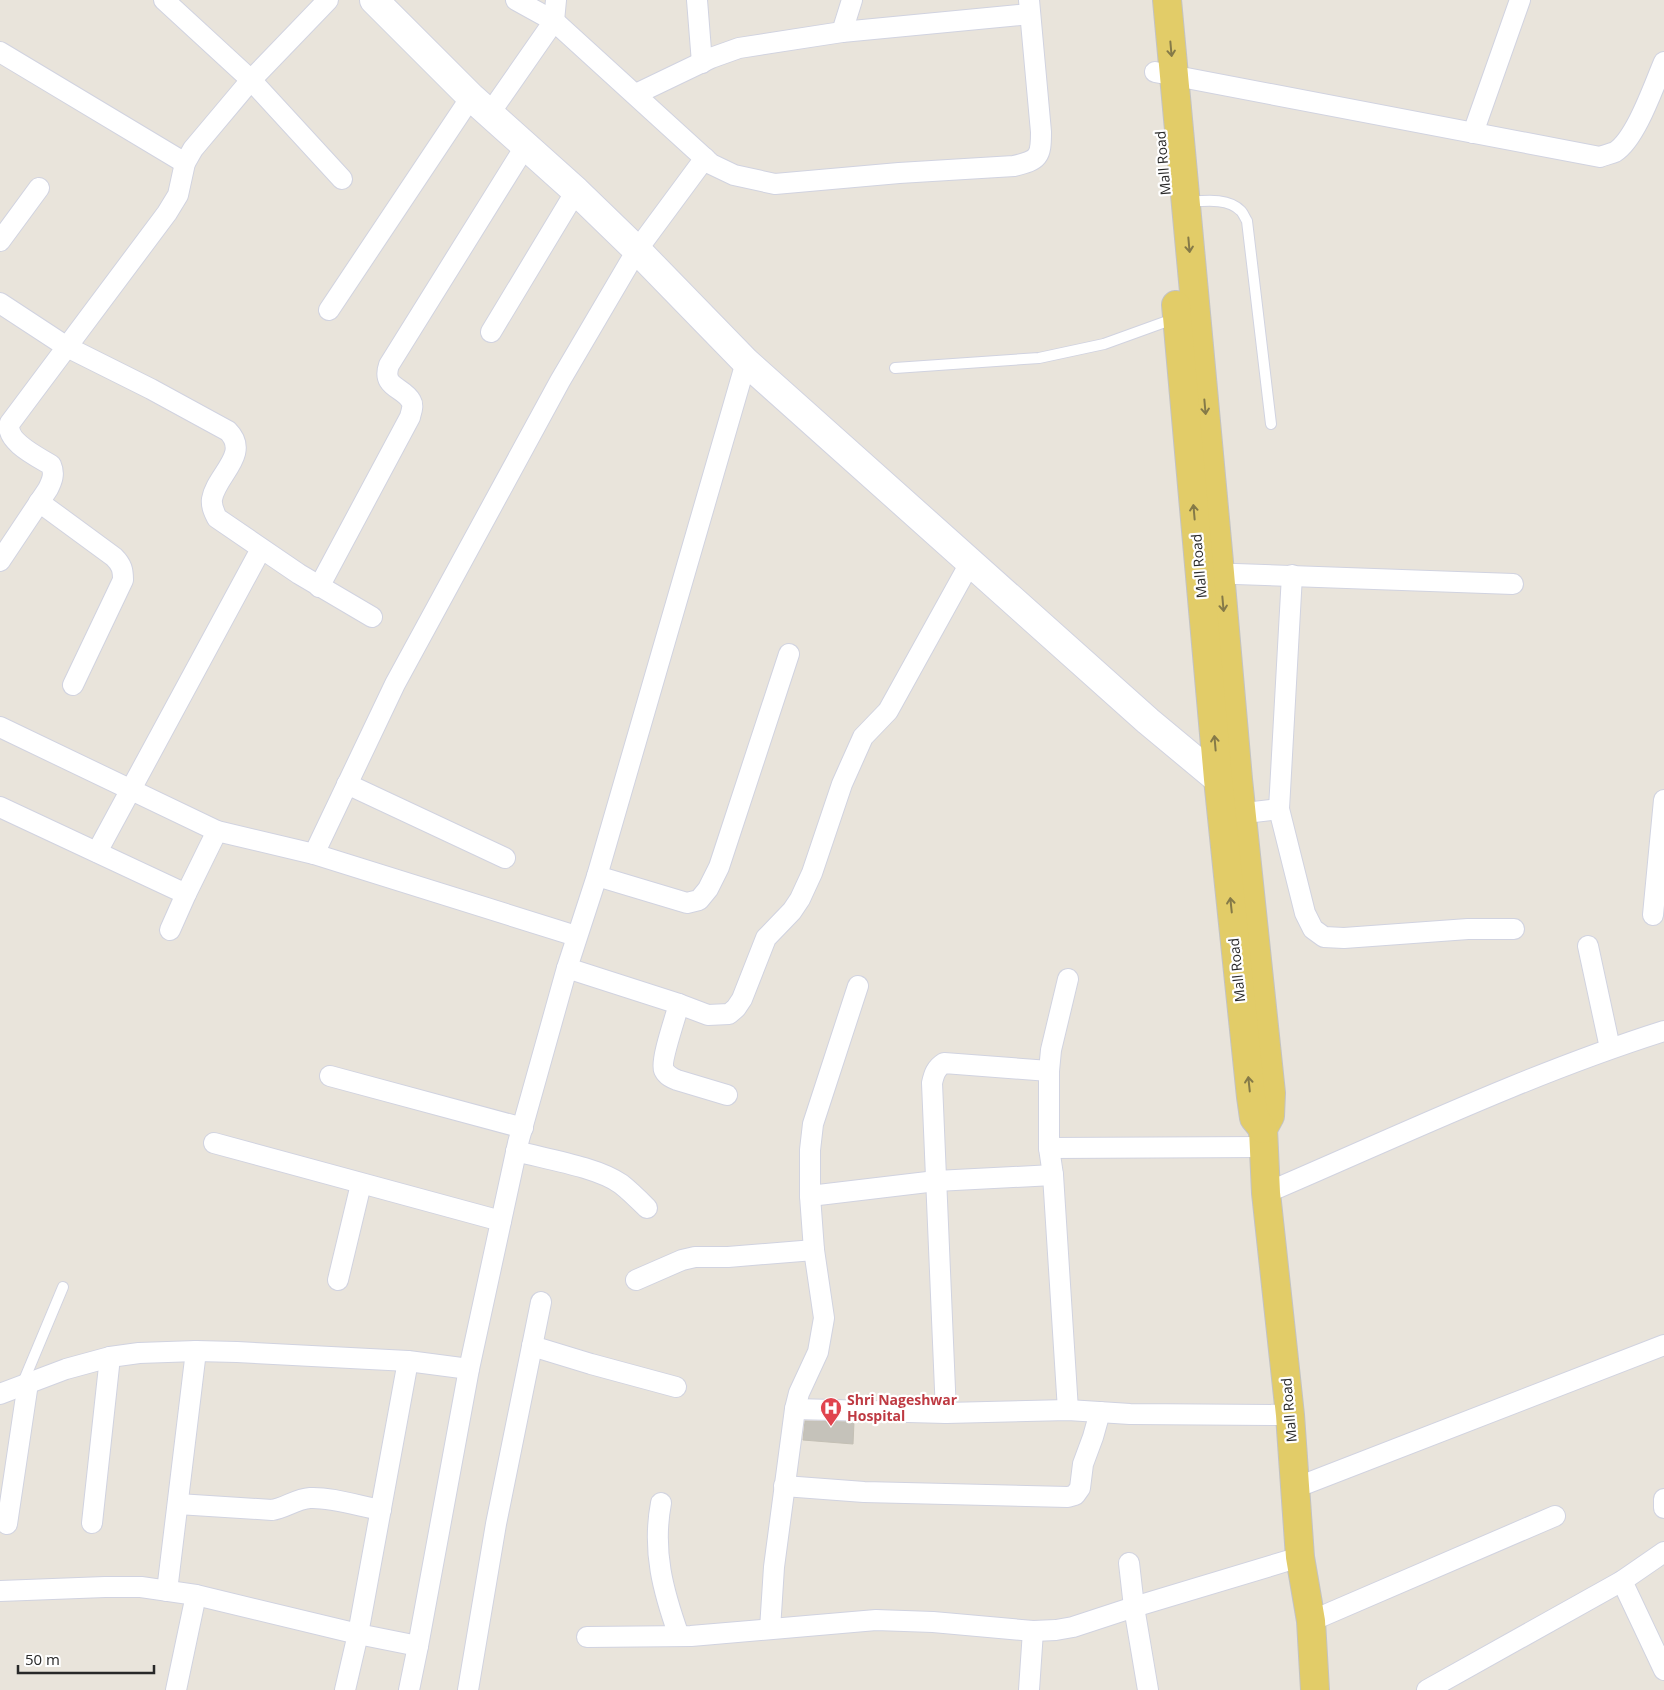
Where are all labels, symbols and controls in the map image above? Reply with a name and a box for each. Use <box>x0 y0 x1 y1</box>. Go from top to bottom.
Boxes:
one-way arrow <box>1166 40 1175 56</box>
street label: Mall Road <box>1150 130 1175 196</box>
one-way arrow <box>1184 237 1194 253</box>
one-way arrow <box>1200 399 1209 415</box>
one-way arrow <box>1190 504 1199 520</box>
street label: Mall Road <box>1186 533 1211 599</box>
one-way arrow <box>1218 595 1228 611</box>
one-way arrow <box>1210 736 1219 752</box>
one-way arrow <box>1226 897 1236 913</box>
street label: Mall Road <box>1224 937 1249 1003</box>
one-way arrow <box>1244 1076 1254 1092</box>
street label: Mall Road <box>1276 1377 1301 1443</box>
place label: Shri Nageshwar Hospital <box>847 1390 958 1425</box>
hospital icon: Shri Nageshwar Hospital <box>819 1396 843 1427</box>
scale bar <box>18 1642 154 1674</box>
text: 50 m <box>25 1649 60 1669</box>

